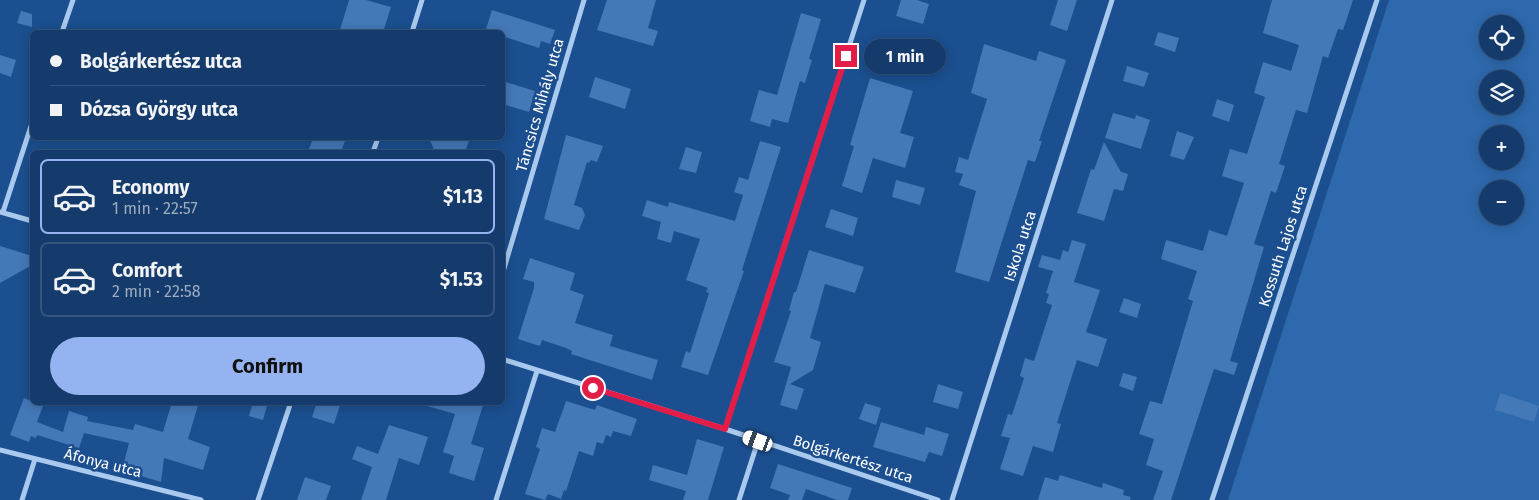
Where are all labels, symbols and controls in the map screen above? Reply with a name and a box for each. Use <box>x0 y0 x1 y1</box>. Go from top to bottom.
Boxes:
map controls <box>1479 15 1524 225</box>
button: locate <box>1479 15 1524 60</box>
street label: Táncsics Mihály utca <box>512 36 568 174</box>
callout: 1 min <box>864 38 946 74</box>
route end <box>835 45 857 67</box>
text: 1 min <box>886 47 924 66</box>
text: Bolgárkertész utca <box>80 50 242 73</box>
button: layers <box>1479 70 1524 115</box>
text: Dózsa György utca <box>80 98 238 121</box>
button: + <box>1479 125 1524 170</box>
icon: car <box>52 174 97 219</box>
text: Economy <box>112 176 189 199</box>
button: − <box>1479 180 1524 225</box>
street label: Kossuth Lajos utca <box>1255 183 1311 309</box>
text: $1.13 <box>443 185 483 208</box>
text: 1 min · 22:57 <box>112 199 198 218</box>
street label: Iskola utca <box>1000 208 1040 284</box>
icon: car <box>52 257 97 302</box>
text: Comfort <box>112 259 182 282</box>
text: $1.53 <box>440 268 483 291</box>
text: 2 min · 22:58 <box>112 282 201 301</box>
button: Confirm <box>50 337 485 395</box>
route start <box>582 377 604 399</box>
car <box>741 429 774 453</box>
street label: Bolgárkertész utca <box>791 431 915 487</box>
street label: Áfonya utca <box>62 445 144 481</box>

